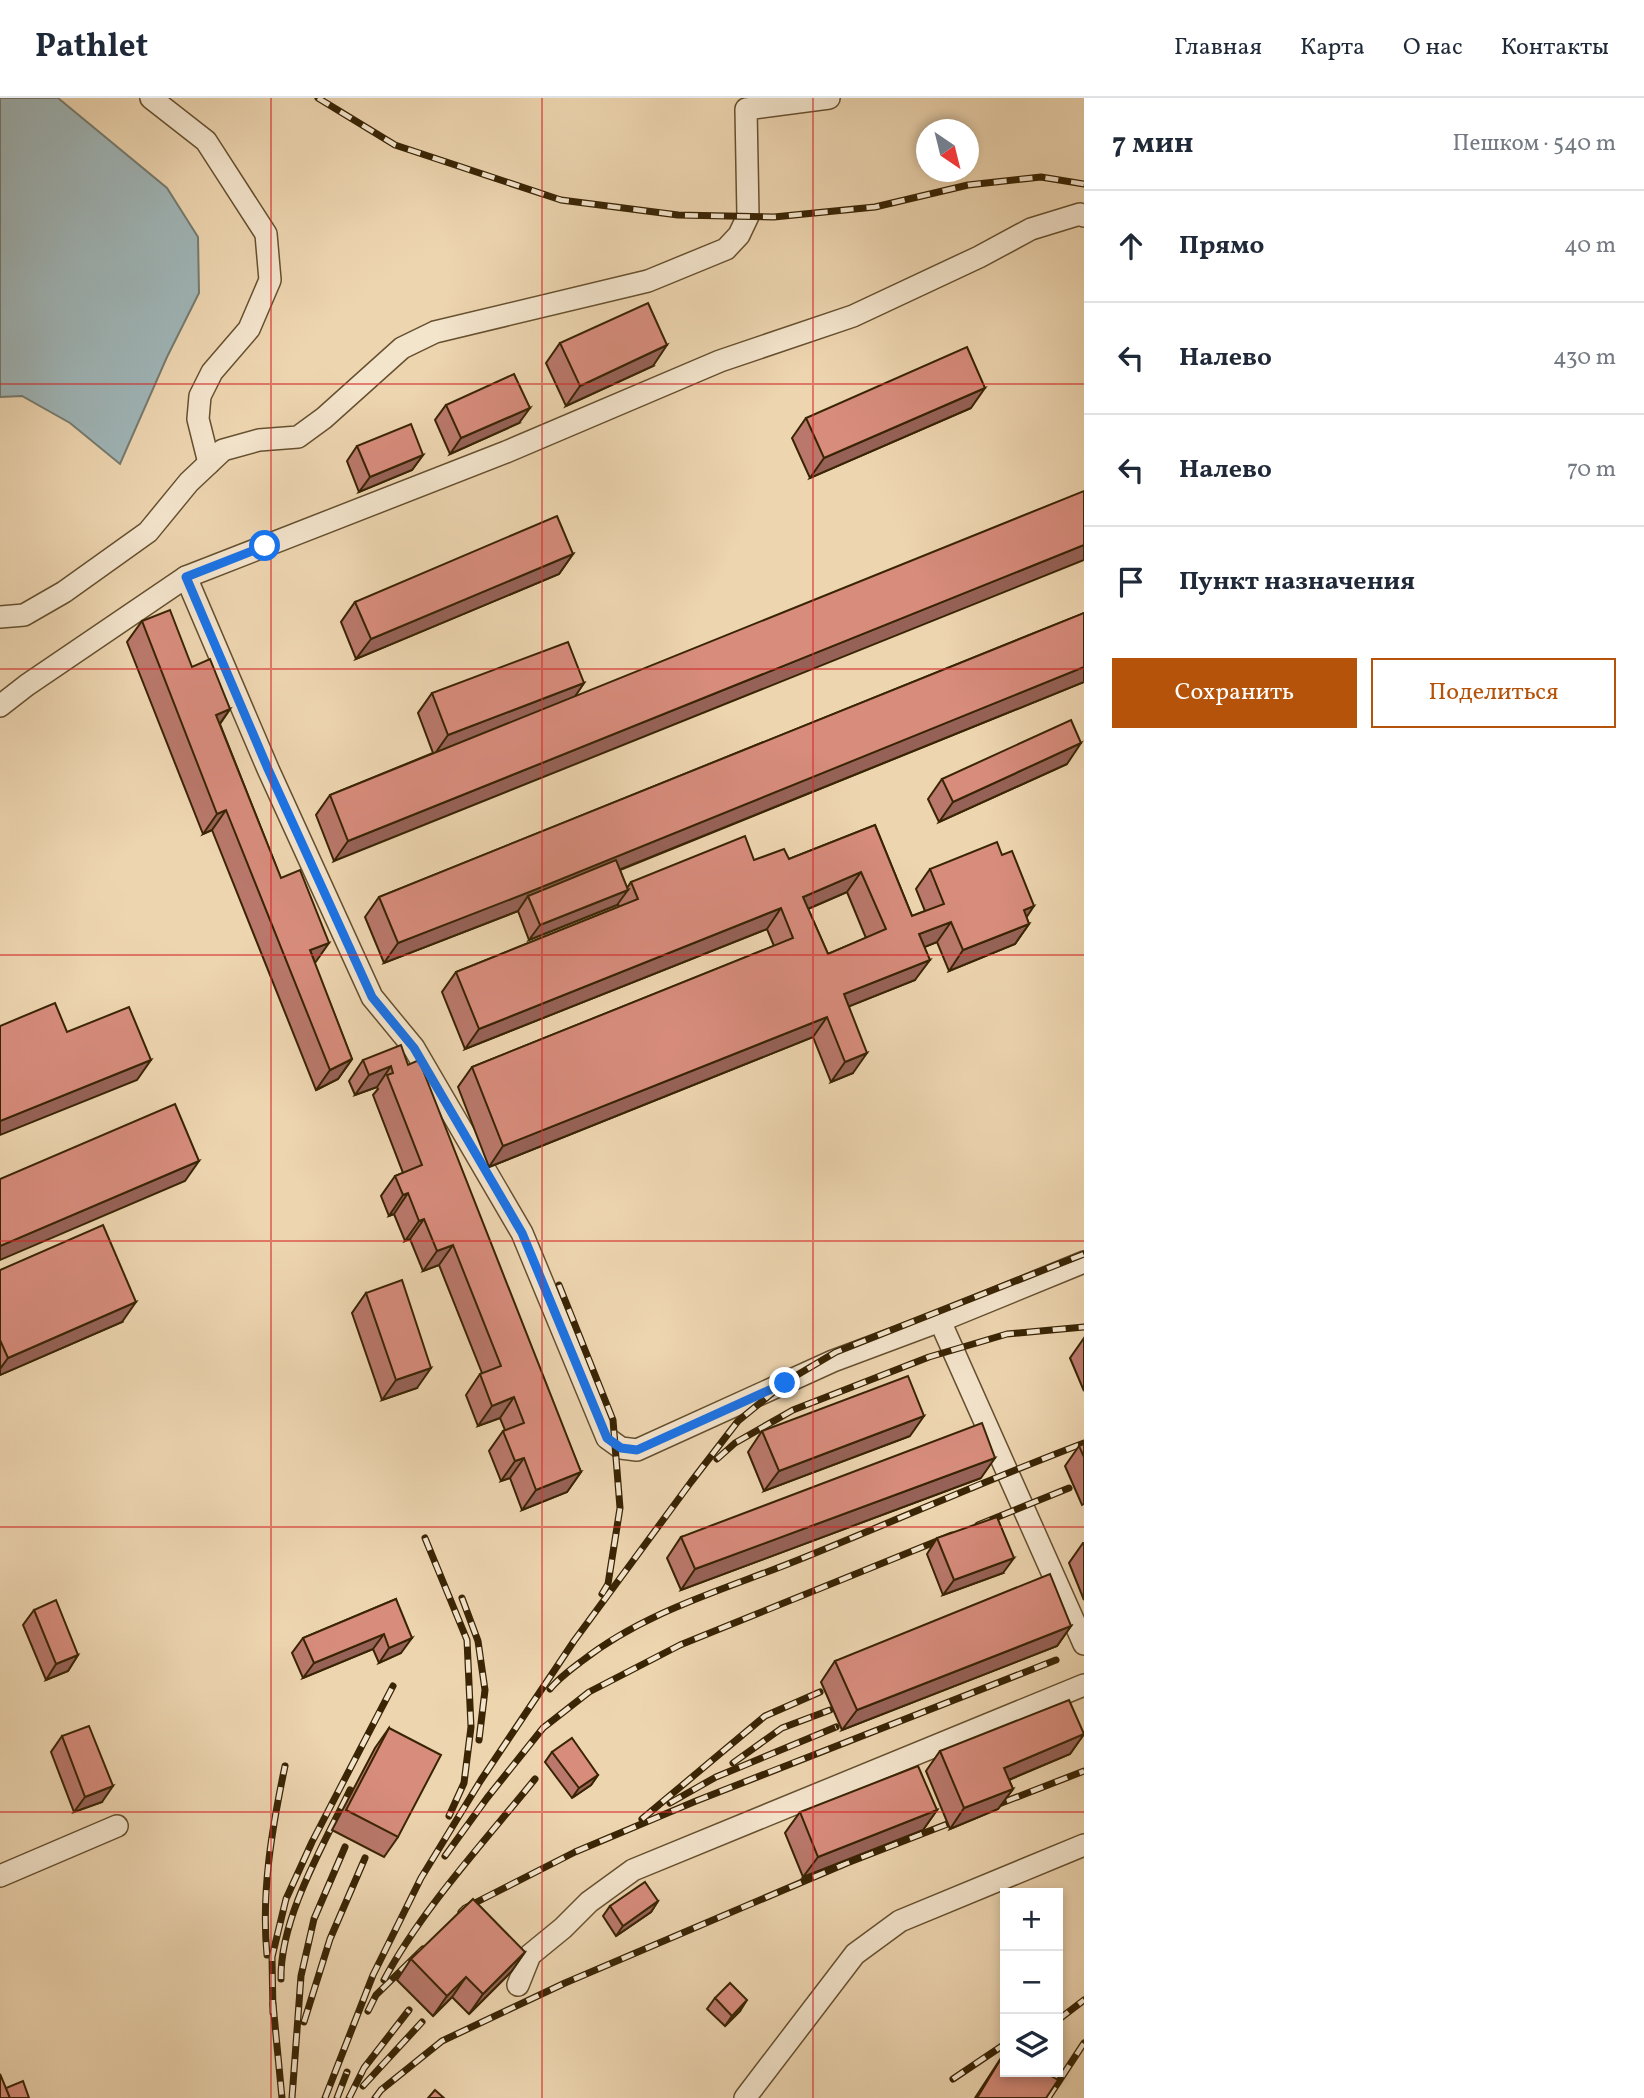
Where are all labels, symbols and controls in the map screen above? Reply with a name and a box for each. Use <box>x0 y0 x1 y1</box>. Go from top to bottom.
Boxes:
text: Pathlet <box>35 25 148 71</box>
text: Главная <box>1174 31 1262 65</box>
text: Карта <box>1300 31 1365 65</box>
text: О нас <box>1403 31 1463 65</box>
text: Контакты <box>1501 31 1609 65</box>
north arrow <box>916 119 979 182</box>
text: 7 мин <box>1112 123 1194 165</box>
text: Пешком · 540 m <box>1453 128 1616 160</box>
icon: ahead <box>1112 227 1150 265</box>
text: Прямо <box>1179 228 1264 264</box>
text: 40 m <box>1564 230 1616 262</box>
icon: left <box>1112 339 1150 377</box>
text: Налево <box>1179 340 1272 376</box>
text: 430 m <box>1553 342 1616 374</box>
icon: left <box>1112 451 1150 489</box>
text: Налево <box>1179 452 1272 488</box>
text: 70 m <box>1567 454 1616 486</box>
route start <box>249 530 280 561</box>
icon: arrive <box>1112 563 1150 601</box>
text: Пункт назначения <box>1179 564 1415 600</box>
button: Сохранить <box>1112 658 1357 728</box>
button: Поделиться <box>1371 658 1616 728</box>
route end <box>769 1367 800 1398</box>
map controls <box>1000 1888 1063 2077</box>
button: + <box>1000 1888 1063 1951</box>
button: − <box>1000 1951 1063 2014</box>
button: layers <box>1000 2014 1063 2077</box>

